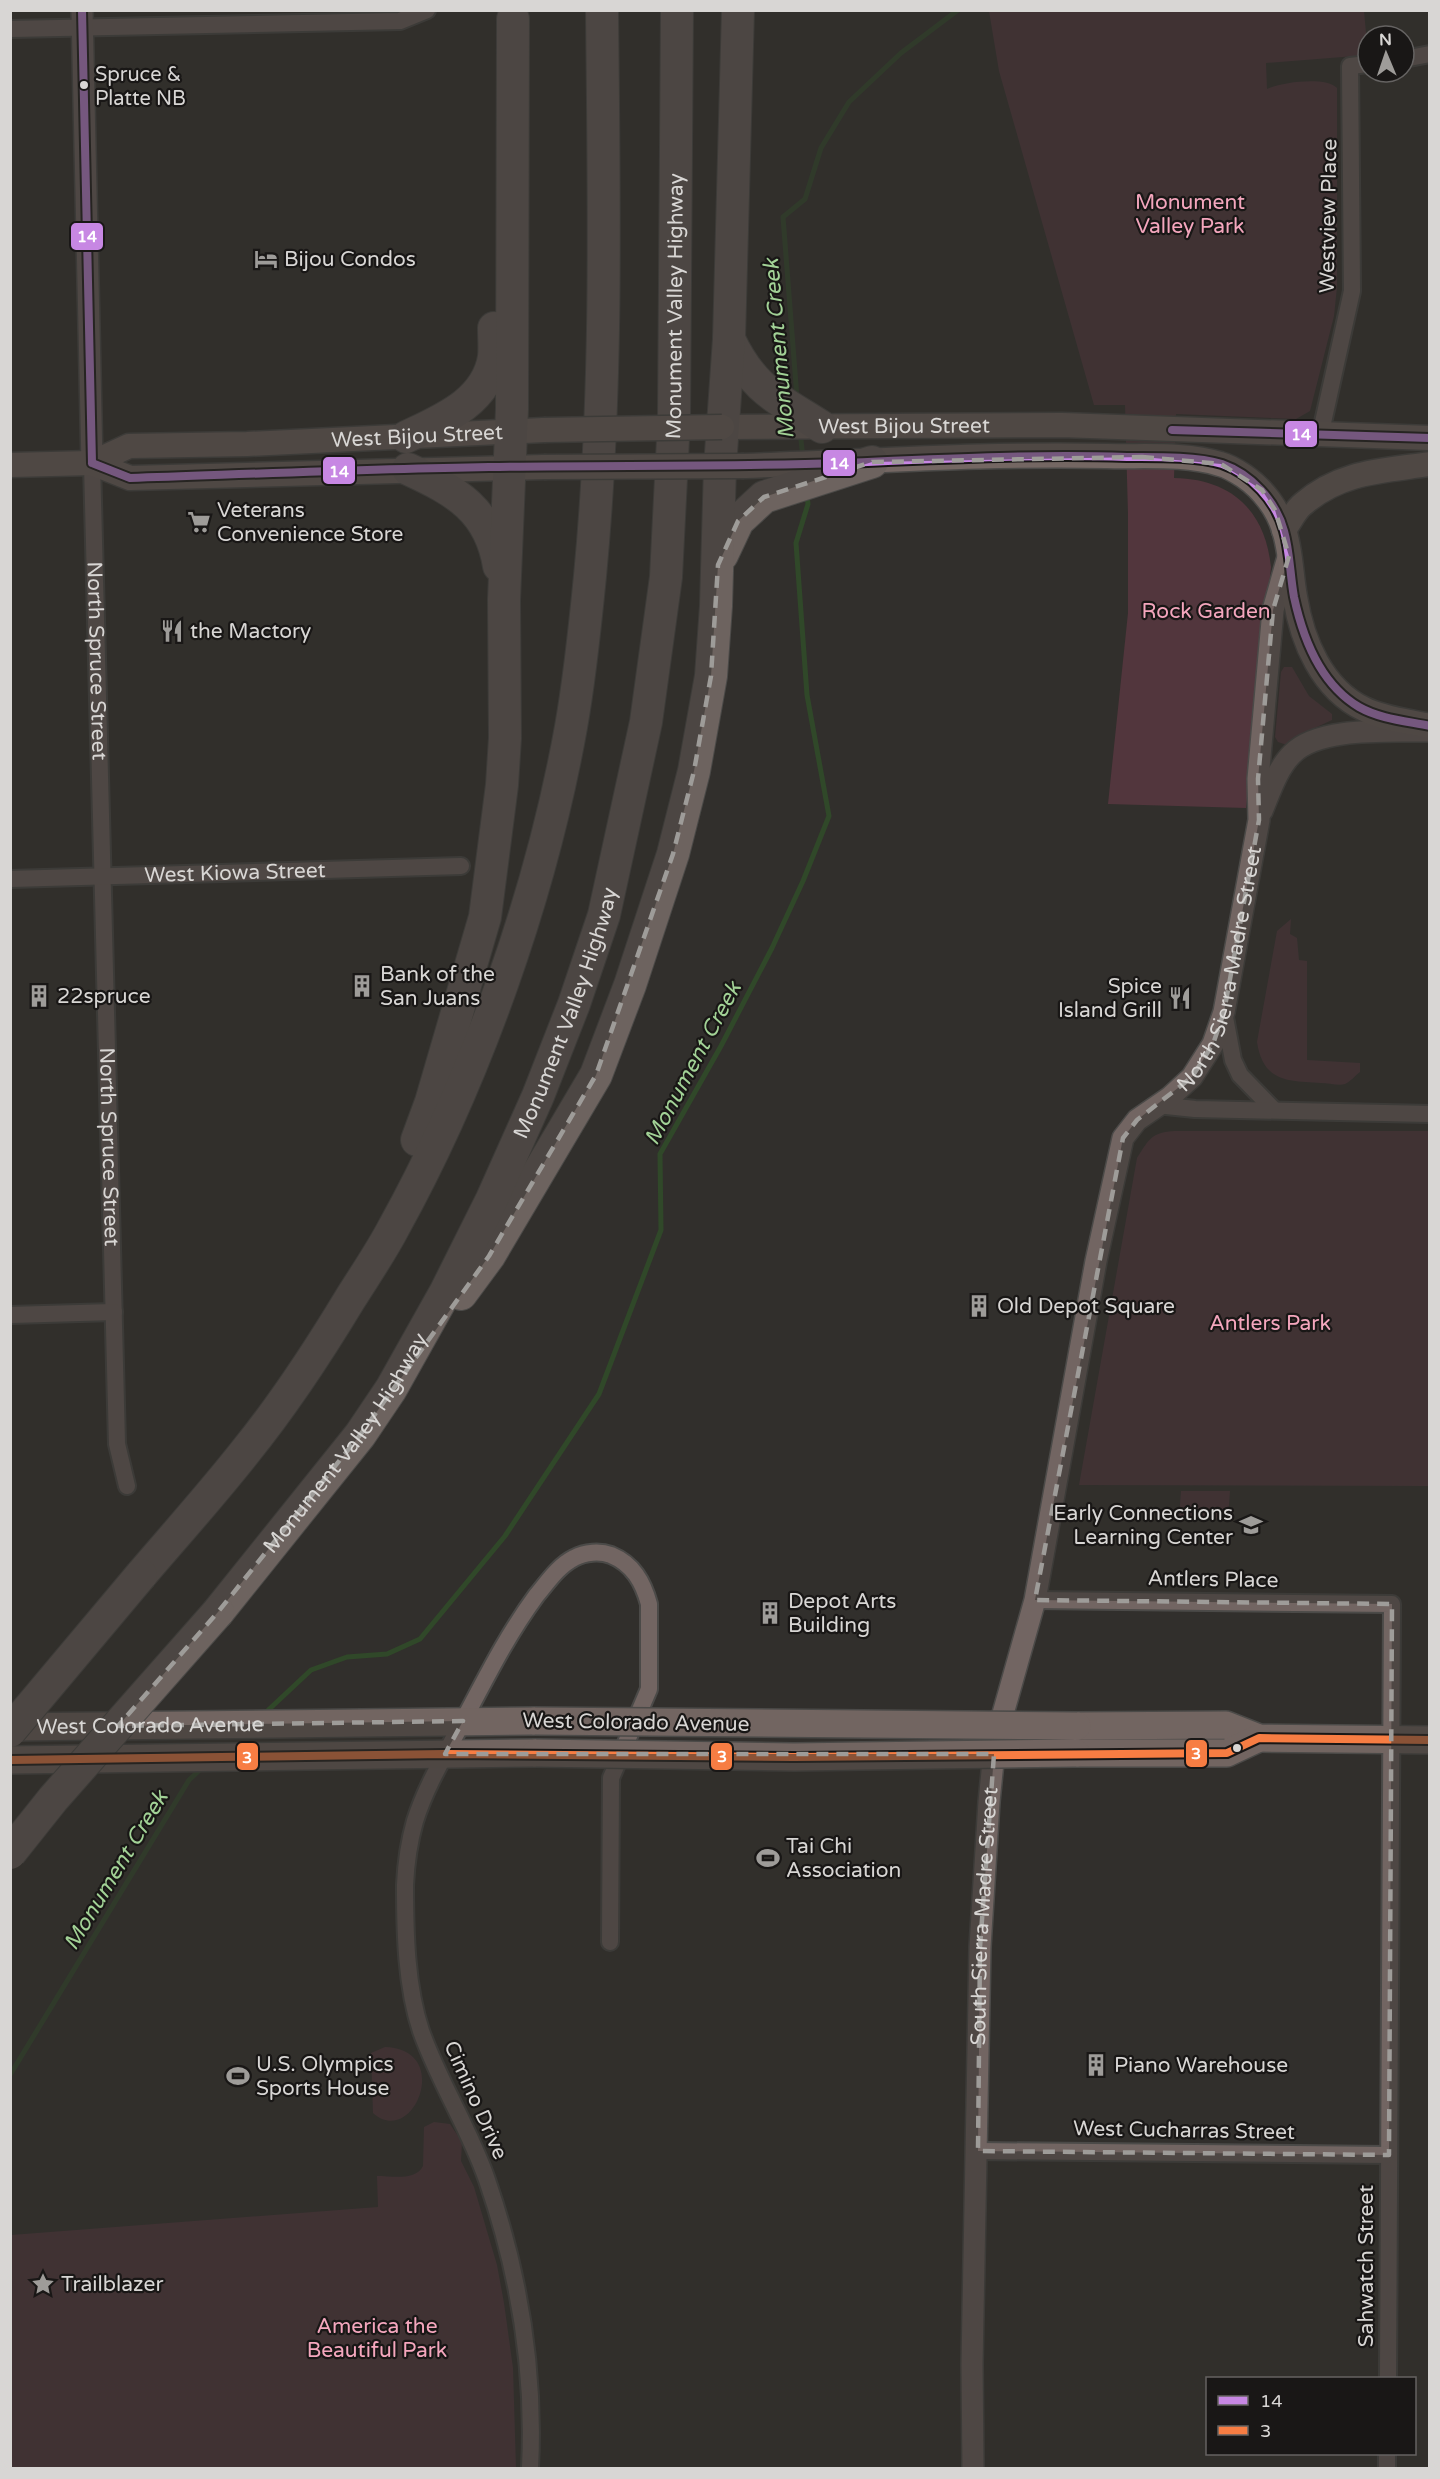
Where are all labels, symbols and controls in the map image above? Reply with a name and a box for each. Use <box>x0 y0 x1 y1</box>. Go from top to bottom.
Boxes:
north arrow <box>1356 24 1416 84</box>
text: N <box>1379 30 1392 50</box>
place label: Spruce & Platte NB <box>95 63 186 111</box>
marker: Spruce & Platte NB <box>78 79 90 91</box>
street label: Westview Place <box>1315 139 1342 293</box>
street label: Monument Valley Highway <box>661 173 689 440</box>
park label: Monument Valley Park <box>1135 190 1245 239</box>
line badge: 14 <box>70 222 104 251</box>
text: 14 <box>77 227 97 247</box>
hotel icon: Bijou Condos <box>253 246 279 272</box>
place label: Bijou Condos <box>284 247 416 272</box>
water label: Monument Creek <box>758 256 800 440</box>
street label: West Bijou Street <box>818 413 990 439</box>
street label: West Bijou Street <box>331 420 503 453</box>
line badge: 14 <box>1284 420 1318 448</box>
text: 14 <box>1291 425 1311 445</box>
line badge: 14 <box>822 449 856 477</box>
text: 14 <box>829 454 849 474</box>
line badge: 14 <box>322 456 356 485</box>
text: 14 <box>329 462 349 482</box>
place label: Veterans Convenience Store <box>217 498 403 547</box>
supermarket icon: Veterans Convenience Store <box>186 509 212 535</box>
street label: North Spruce Street <box>82 561 112 761</box>
park label: Rock Garden <box>1141 599 1271 624</box>
restaurant icon: the Mactory <box>159 618 185 644</box>
place label: the Mactory <box>190 619 311 644</box>
street label: North Sierra Madre Street <box>1172 844 1267 1097</box>
street label: West Kiowa Street <box>144 858 326 888</box>
street label: Monument Valley Highway <box>509 885 623 1143</box>
place label: Bank of the San Juans <box>380 962 495 1011</box>
building icon: Bank of the San Juans <box>349 973 375 999</box>
place label: Spice Island Grill <box>1058 974 1162 1023</box>
water label: Monument Creek <box>639 976 748 1150</box>
building icon: 22spruce <box>26 983 52 1009</box>
place label: 22spruce <box>57 984 151 1009</box>
restaurant icon: Spice Island Grill <box>1167 985 1193 1011</box>
street label: North Spruce Street <box>94 1047 124 1247</box>
building icon: Old Depot Square <box>966 1293 992 1319</box>
place label: Old Depot Square <box>997 1294 1175 1319</box>
park label: Antlers Park <box>1209 1311 1331 1336</box>
street label: Monument Valley Highway <box>258 1329 433 1558</box>
place label: Early Connections Learning Center <box>1053 1501 1233 1550</box>
school or university icon: Early Connections Learning Center <box>1238 1512 1264 1538</box>
street label: Antlers Place <box>1147 1566 1279 1593</box>
place label: Depot Arts Building <box>788 1589 896 1638</box>
building icon: Depot Arts Building <box>757 1600 783 1626</box>
street label: West Colorado Avenue <box>522 1708 750 1737</box>
street label: West Colorado Avenue <box>36 1712 264 1740</box>
line badge: 3 <box>1185 1739 1208 1768</box>
line badge: 3 <box>236 1742 259 1771</box>
line badge: 3 <box>710 1742 733 1771</box>
unlabelled marker <box>1231 1742 1243 1754</box>
text: 3 <box>1191 1744 1201 1764</box>
text: 3 <box>717 1747 727 1767</box>
text: 3 <box>242 1748 252 1768</box>
water label: Monument Creek <box>58 1784 175 1955</box>
street label: South Sierra Madre Street <box>966 1786 1003 2046</box>
place label: Tai Chi Association <box>786 1834 901 1883</box>
sports icon: Tai Chi Association <box>755 1845 781 1871</box>
street label: Cimino Drive <box>438 2037 513 2163</box>
place label: U.S. Olympics Sports House <box>256 2052 394 2101</box>
building icon: Piano Warehouse <box>1083 2052 1109 2078</box>
place label: Piano Warehouse <box>1114 2053 1288 2078</box>
sports icon: U.S. Olympics Sports House <box>225 2063 251 2089</box>
street label: West Cucharras Street <box>1073 2116 1295 2145</box>
street label: Sahwatch Street <box>1354 2185 1379 2347</box>
place icon: Trailblazer <box>30 2271 56 2297</box>
place label: Trailblazer <box>61 2272 164 2297</box>
park label: America the Beautiful Park <box>307 2314 447 2363</box>
legend <box>1206 2377 1416 2455</box>
text: 14 <box>1260 2390 1283 2412</box>
text: 3 <box>1260 2420 1271 2442</box>

